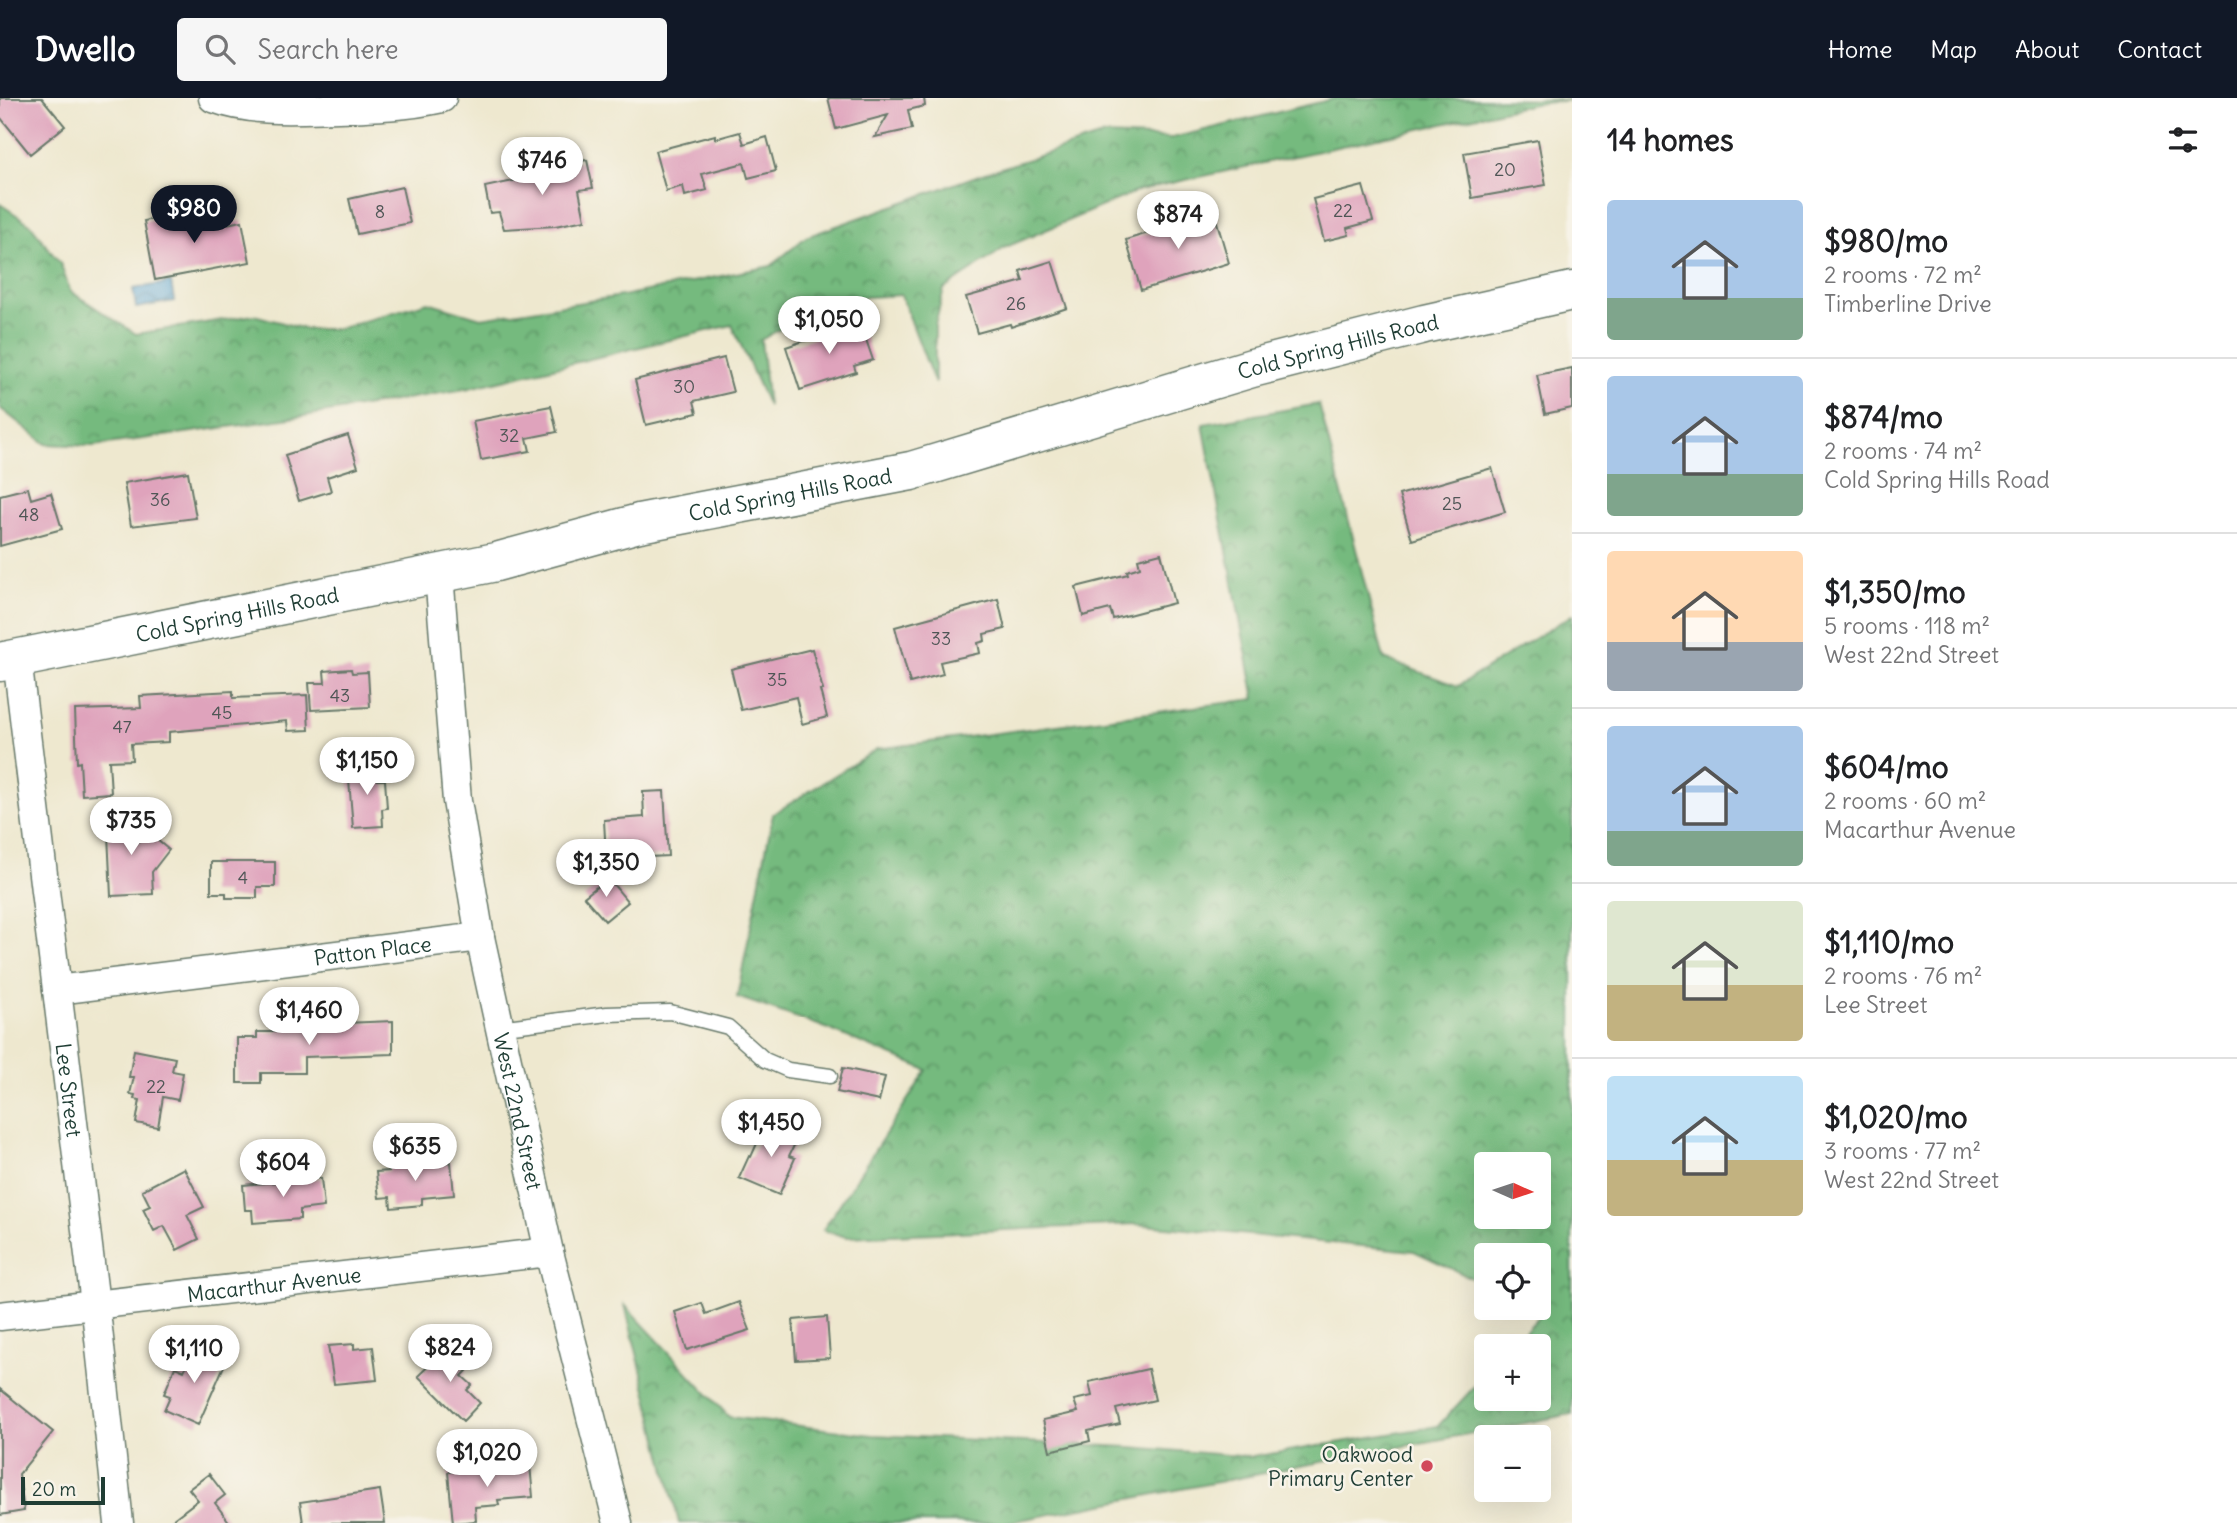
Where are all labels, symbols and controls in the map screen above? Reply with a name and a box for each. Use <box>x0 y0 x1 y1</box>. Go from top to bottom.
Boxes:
search box <box>177 18 667 81</box>
text: Dwello <box>35 28 135 70</box>
icon: search <box>201 30 239 68</box>
text: Search here <box>257 33 398 66</box>
text: Home <box>1828 34 1892 64</box>
text: Map <box>1930 34 1977 64</box>
text: About <box>2015 34 2079 64</box>
text: Contact <box>2117 34 2202 64</box>
text: 14 homes <box>1607 121 1734 159</box>
icon: filters <box>2164 121 2202 159</box>
pin: $746 <box>501 138 583 197</box>
text: $746 <box>517 145 567 174</box>
house number: 20 <box>1494 158 1516 181</box>
pin: $980 <box>153 186 235 245</box>
pin: $874 <box>1137 192 1219 251</box>
text: $980 <box>167 193 221 222</box>
text: $874 <box>1153 199 1203 228</box>
house number: 22 <box>1333 199 1353 222</box>
house number: 8 <box>375 200 385 223</box>
text: $980/mo <box>1824 222 1948 260</box>
icon: home <box>1663 228 1747 312</box>
text: 2 rooms · 72 m² <box>1824 260 1982 289</box>
text: Timberline Drive <box>1824 289 1992 318</box>
house number: 26 <box>1006 292 1026 315</box>
pin: $1,050 <box>772 296 886 356</box>
text: $1,050 <box>794 304 864 333</box>
street label: Cold Spring Hills Road <box>1234 308 1441 385</box>
house number: 30 <box>673 375 695 398</box>
text: $874/mo <box>1824 398 1943 436</box>
icon: home <box>1663 404 1747 488</box>
house number: 32 <box>499 424 519 447</box>
text: 2 rooms · 74 m² <box>1824 436 1982 465</box>
street label: Cold Spring Hills Road <box>686 461 894 527</box>
text: Cold Spring Hills Road <box>1824 465 2050 494</box>
house number: 36 <box>150 488 170 511</box>
house number: 25 <box>1442 492 1462 515</box>
house number: 48 <box>19 503 39 526</box>
text: $1,350/mo <box>1824 573 1966 611</box>
icon: home <box>1663 579 1747 663</box>
street label: Cold Spring Hills Road <box>133 581 341 648</box>
text: 5 rooms · 118 m² <box>1824 611 1990 640</box>
house number: 33 <box>931 627 951 650</box>
text: West 22nd Street <box>1824 640 1999 669</box>
house number: 35 <box>767 668 787 691</box>
house number: 43 <box>330 684 350 707</box>
house number: 45 <box>212 701 232 724</box>
house number: 47 <box>112 715 132 738</box>
pin: $1,150 <box>310 738 424 797</box>
text: $1,150 <box>336 745 398 774</box>
text: $604/mo <box>1824 748 1949 786</box>
icon: home <box>1663 754 1747 838</box>
text: 2 rooms · 60 m² <box>1824 786 1986 815</box>
pin: $735 <box>90 798 172 857</box>
text: $735 <box>106 805 156 834</box>
text: Macarthur Avenue <box>1824 815 2016 844</box>
pin: $1,350 <box>549 840 663 899</box>
text: $1,350 <box>572 847 640 876</box>
house number: 4 <box>238 866 248 889</box>
text: $1,110/mo <box>1824 923 1954 961</box>
icon: home <box>1663 929 1747 1013</box>
street label: Patton Place <box>312 930 433 971</box>
text: 2 rooms · 76 m² <box>1824 961 1982 990</box>
pin: $1,460 <box>252 988 366 1047</box>
text: Lee Street <box>1824 990 1927 1019</box>
text: $1,460 <box>275 995 343 1024</box>
street label: West 22nd Street <box>488 1030 548 1192</box>
street label: Lee Street <box>50 1041 88 1138</box>
house number: 22 <box>146 1075 166 1098</box>
text: $1,020/mo <box>1824 1098 1968 1136</box>
pin: $1,450 <box>714 1100 828 1159</box>
icon: home <box>1663 1104 1747 1188</box>
text: $1,450 <box>737 1107 805 1136</box>
pin: $635 <box>374 1124 456 1183</box>
text: $635 <box>389 1131 441 1160</box>
text: 3 rooms · 77 m² <box>1824 1136 1981 1165</box>
pin: $604 <box>242 1140 324 1199</box>
text: $604 <box>256 1147 310 1176</box>
north arrow <box>1474 1152 1550 1228</box>
map controls <box>1474 1152 1551 1502</box>
text: West 22nd Street <box>1824 1165 1999 1194</box>
button: locate <box>1474 1243 1551 1320</box>
street label: Macarthur Avenue <box>186 1260 363 1308</box>
pin: $824 <box>409 1324 491 1384</box>
pin: $1,110 <box>137 1326 251 1385</box>
text: $824 <box>424 1332 476 1361</box>
text: $1,110 <box>165 1333 223 1362</box>
button: + <box>1474 1334 1551 1411</box>
button: − <box>1474 1425 1551 1502</box>
pin: $1,020 <box>430 1430 544 1489</box>
text: $1,020 <box>452 1437 522 1466</box>
place label: Oakwood Primary Center <box>1268 1441 1413 1492</box>
marker: Oakwood Primary Center <box>1419 1458 1435 1474</box>
scale bar <box>21 1474 105 1506</box>
text: 20 m <box>32 1477 76 1501</box>

